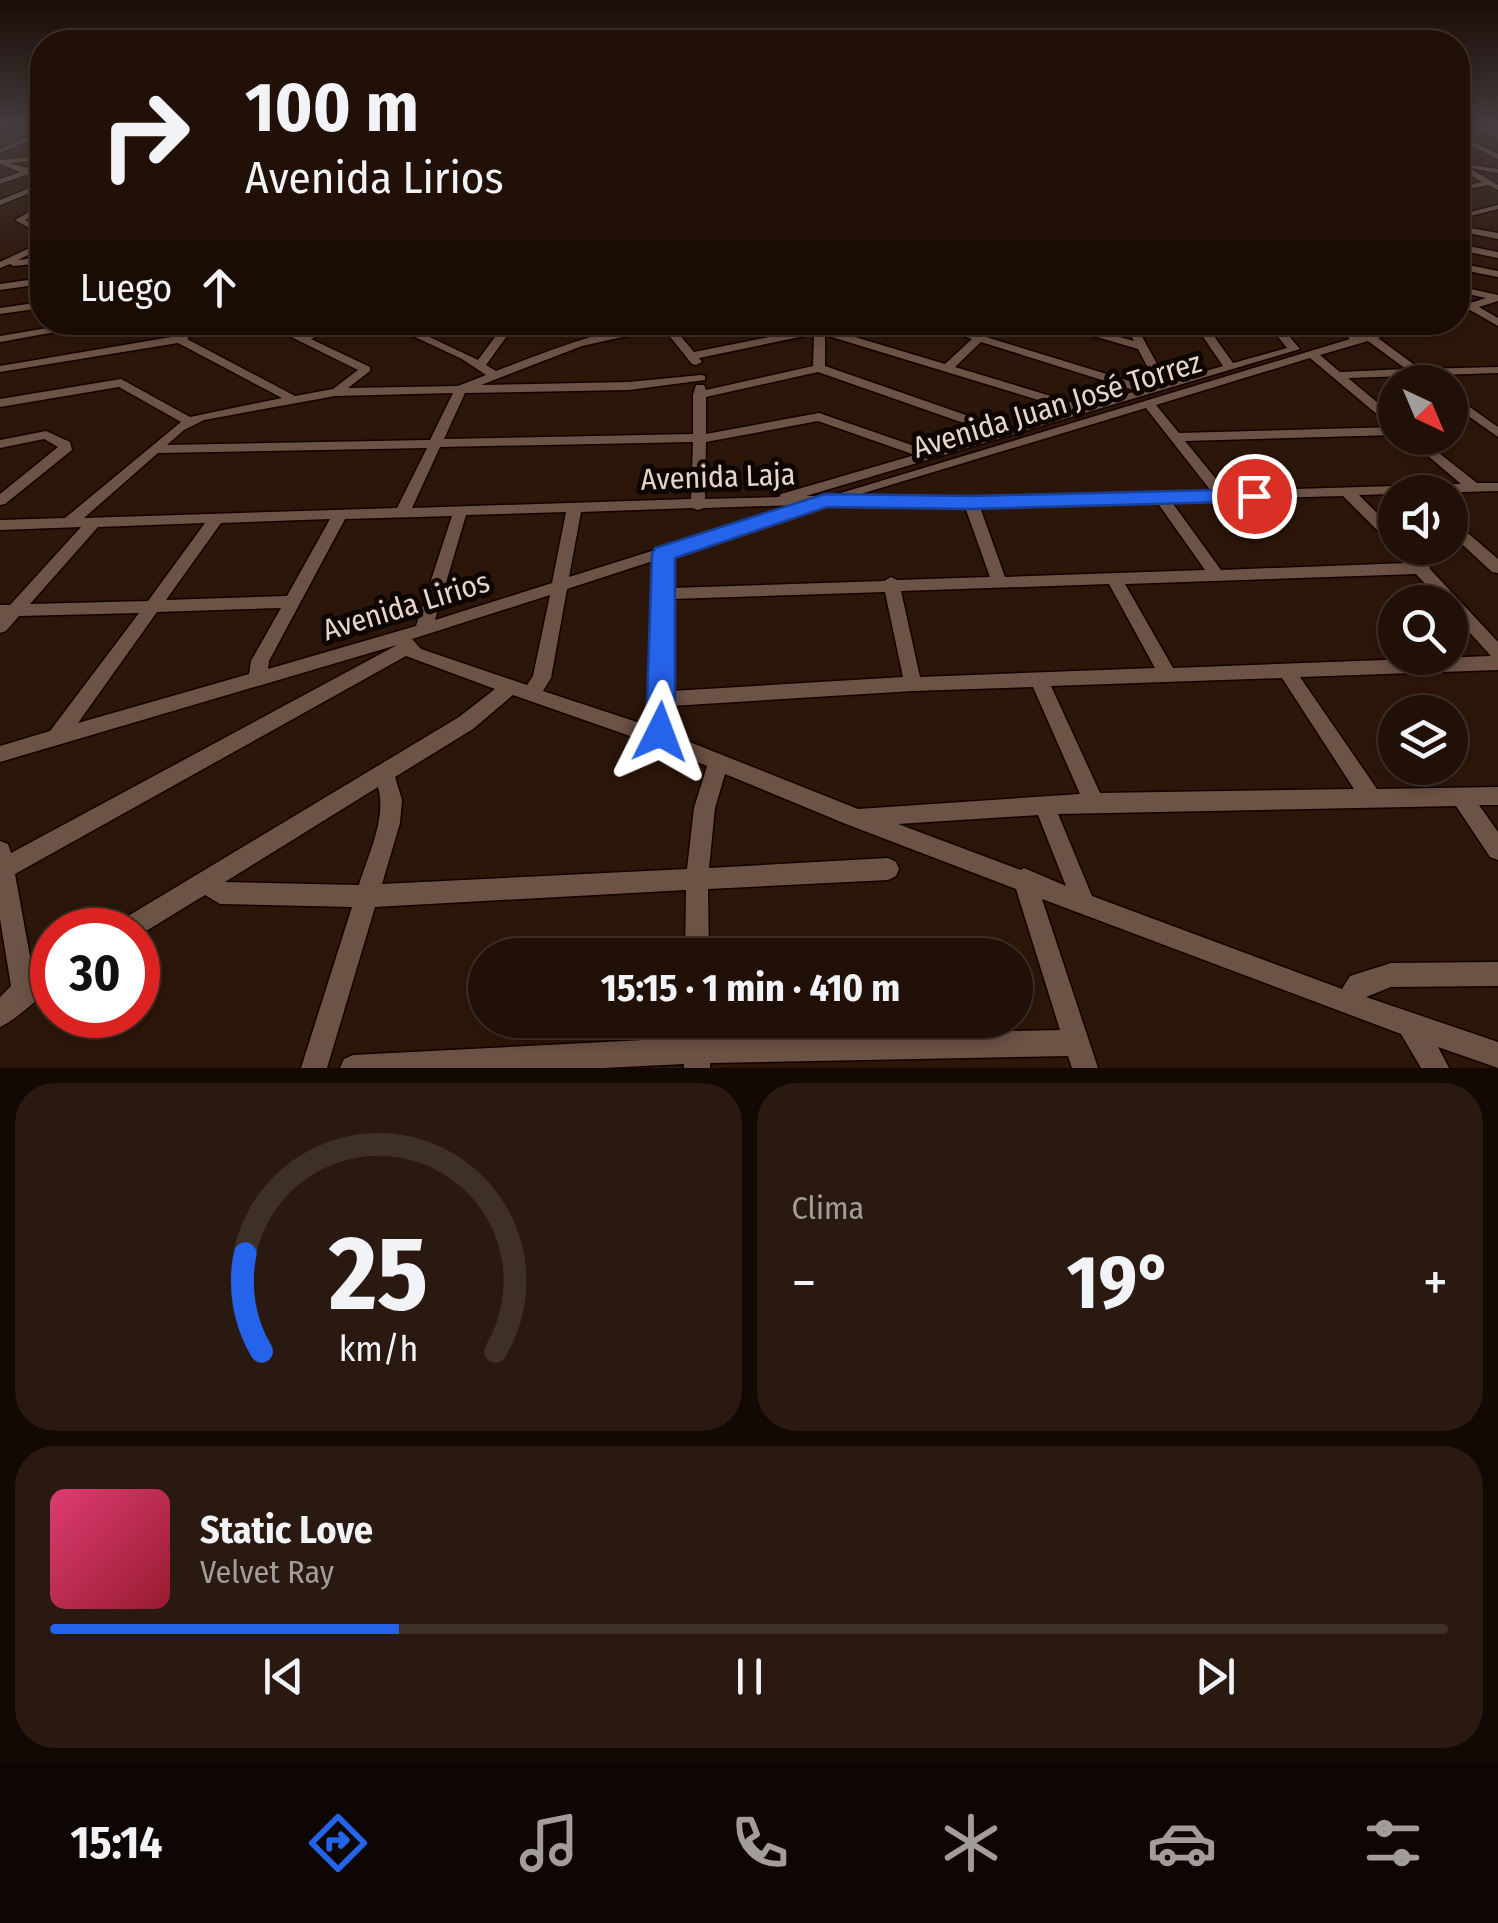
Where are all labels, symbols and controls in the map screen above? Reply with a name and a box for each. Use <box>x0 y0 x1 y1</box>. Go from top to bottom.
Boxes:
text: 100 m <box>245 66 419 150</box>
icon: right <box>80 70 210 200</box>
text: Avenida Lirios <box>245 151 504 205</box>
icon: ahead <box>192 260 247 315</box>
text: Luego <box>80 265 172 311</box>
street label: Avenida Juan José Torrez <box>908 344 1206 466</box>
north arrow <box>1378 365 1468 455</box>
map controls <box>1378 365 1468 785</box>
pin <box>1212 454 1297 539</box>
street label: Avenida Laja <box>640 456 796 498</box>
icon: arrive <box>1227 469 1282 524</box>
button: sound <box>1378 475 1468 565</box>
street label: Avenida Lirios <box>318 564 494 648</box>
button: search <box>1378 585 1468 675</box>
position arrow <box>608 680 712 784</box>
button: layers <box>1378 695 1468 785</box>
speed limit sign: 30 <box>30 908 160 1038</box>
text: 15:15 · 1 min · 410 m <box>601 965 900 1011</box>
text: Clima <box>792 1189 864 1227</box>
text: 25 <box>328 1212 428 1337</box>
text: 19° <box>1067 1238 1172 1328</box>
text: − <box>792 1250 816 1316</box>
text: + <box>1423 1250 1448 1316</box>
text: km/h <box>338 1328 418 1370</box>
text: Static Love <box>200 1507 373 1553</box>
text: Velvet Ray <box>200 1553 334 1591</box>
icon: previous <box>256 1649 311 1704</box>
icon: pause <box>722 1649 777 1704</box>
icon: next <box>1188 1649 1243 1704</box>
icon: directions <box>303 1808 373 1878</box>
icon: music <box>514 1808 584 1878</box>
icon: phone <box>725 1808 795 1878</box>
icon: climate <box>936 1808 1006 1878</box>
icon: car <box>1147 1808 1217 1878</box>
icon: filters <box>1358 1808 1428 1878</box>
text: 15:14 <box>70 1816 163 1870</box>

